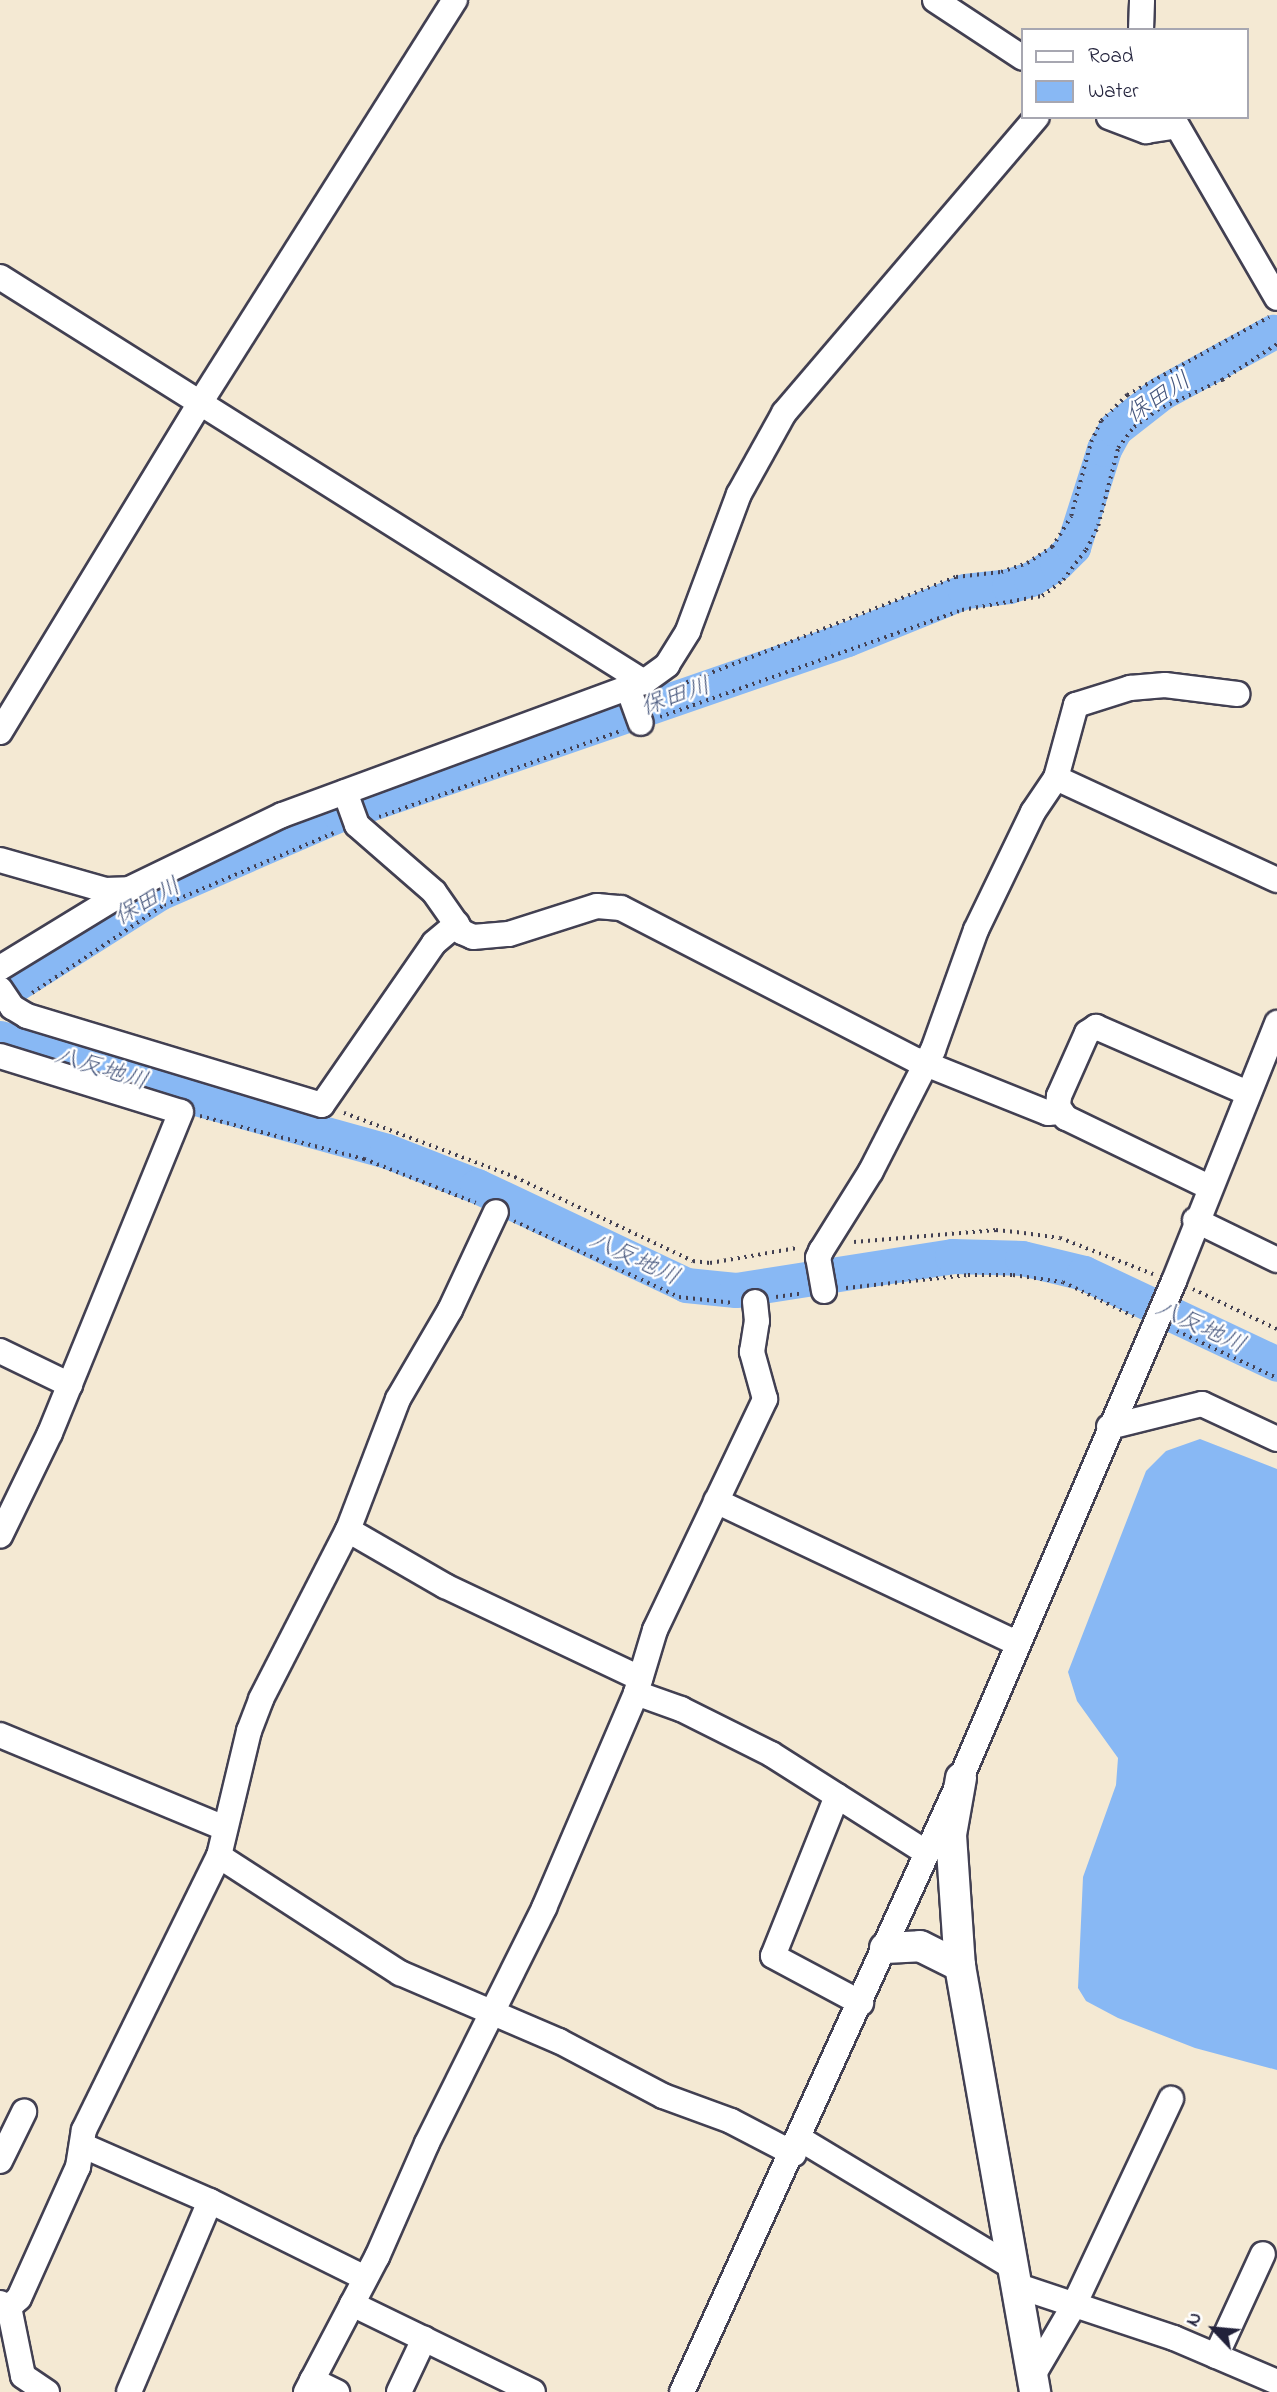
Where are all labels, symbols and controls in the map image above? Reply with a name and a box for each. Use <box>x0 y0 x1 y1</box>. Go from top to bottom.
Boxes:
legend <box>1021 28 1249 119</box>
text: Road <box>1088 42 1134 72</box>
text: Water <box>1088 77 1139 107</box>
water label: 保田川 <box>1121 367 1197 431</box>
water label: 保田川 <box>637 673 715 723</box>
water label: 保田川 <box>110 873 186 933</box>
water label: 八反地川 <box>51 1042 151 1098</box>
water label: 八反地川 <box>584 1227 684 1293</box>
water label: 八反地川 <box>1150 1295 1250 1361</box>
north arrow <box>1179 2294 1249 2364</box>
text: N <box>1180 2308 1210 2331</box>

